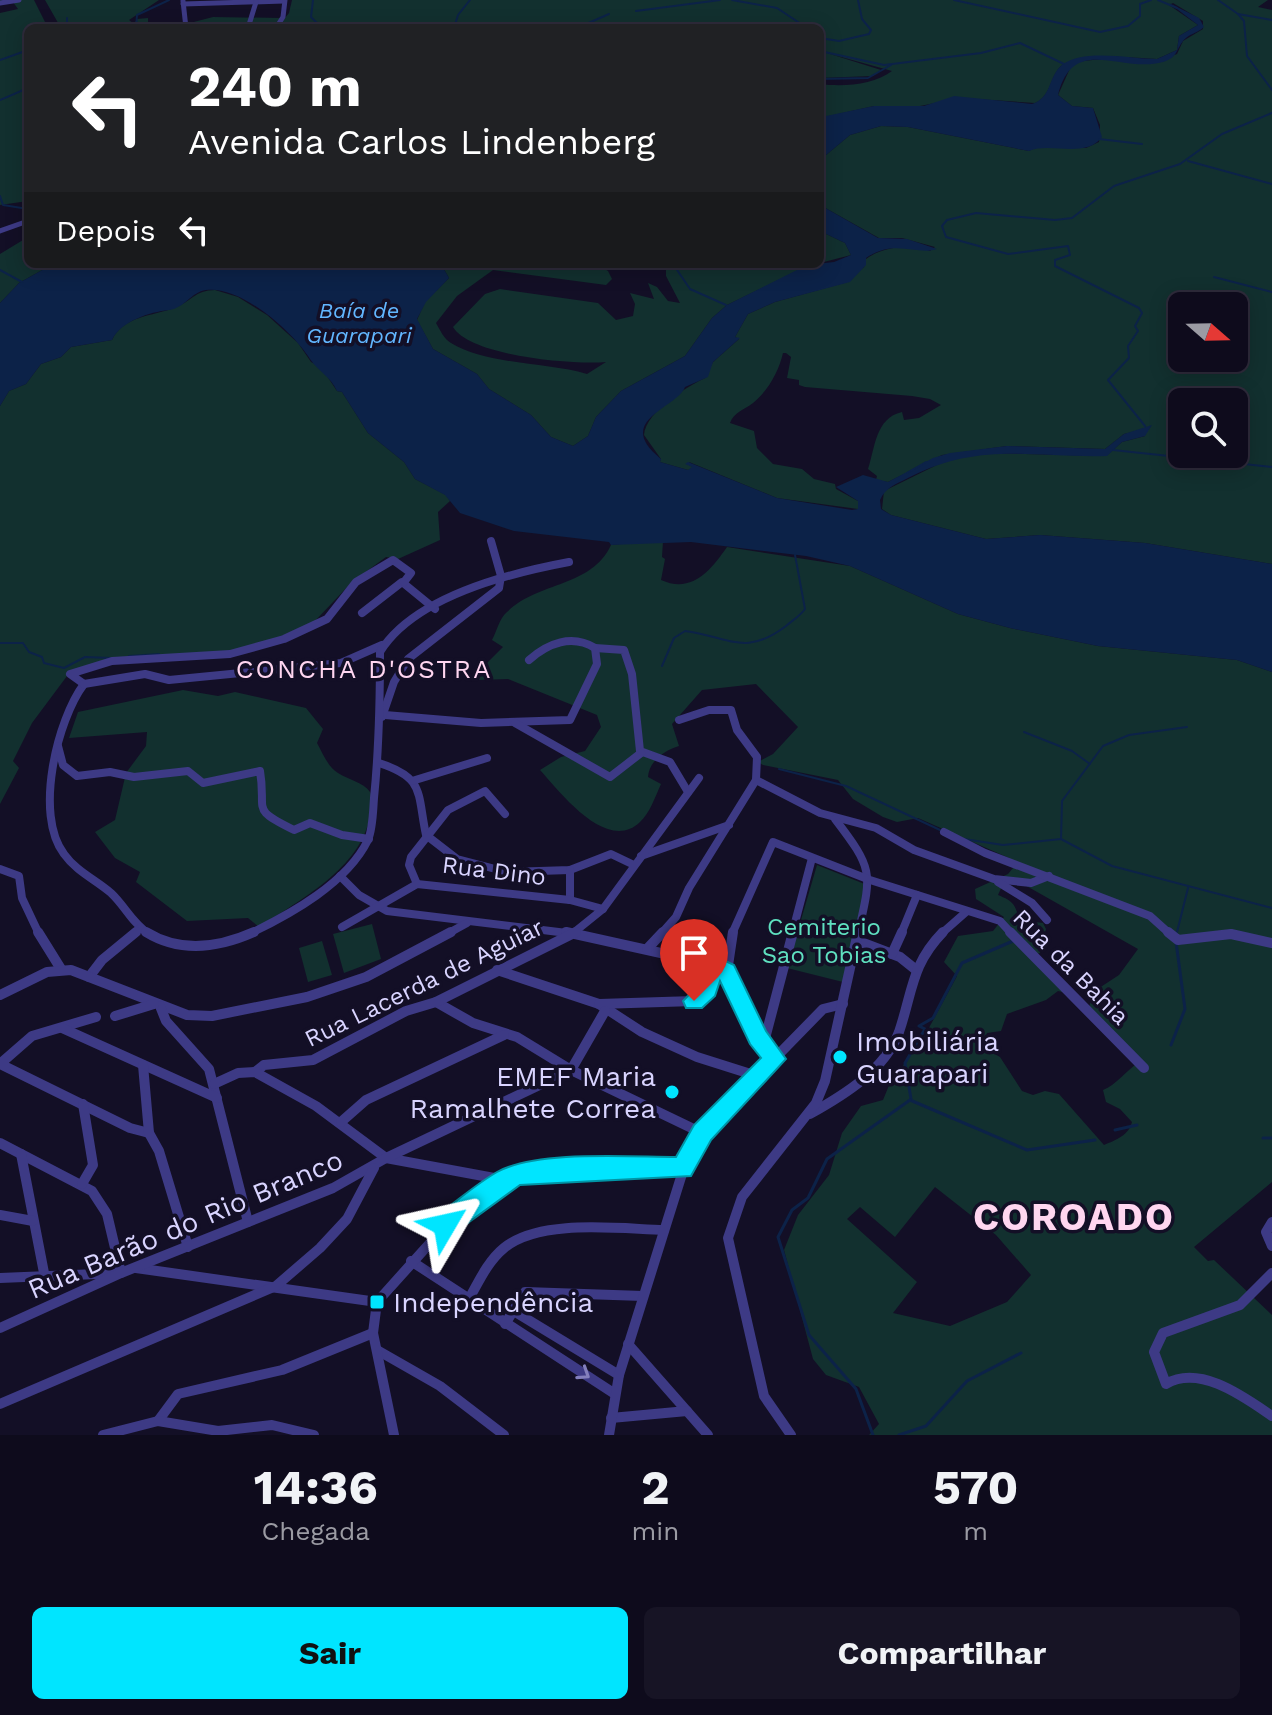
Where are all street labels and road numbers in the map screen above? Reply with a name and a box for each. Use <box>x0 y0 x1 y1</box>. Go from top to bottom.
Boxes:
street label: Rua Dino <box>440 851 548 891</box>
street label: Rua da Bahia <box>1007 903 1135 1031</box>
street label: Rua Lacerda de Aguiar <box>300 913 548 1053</box>
street label: Rua Barão do Rio Branco <box>23 1143 348 1306</box>

